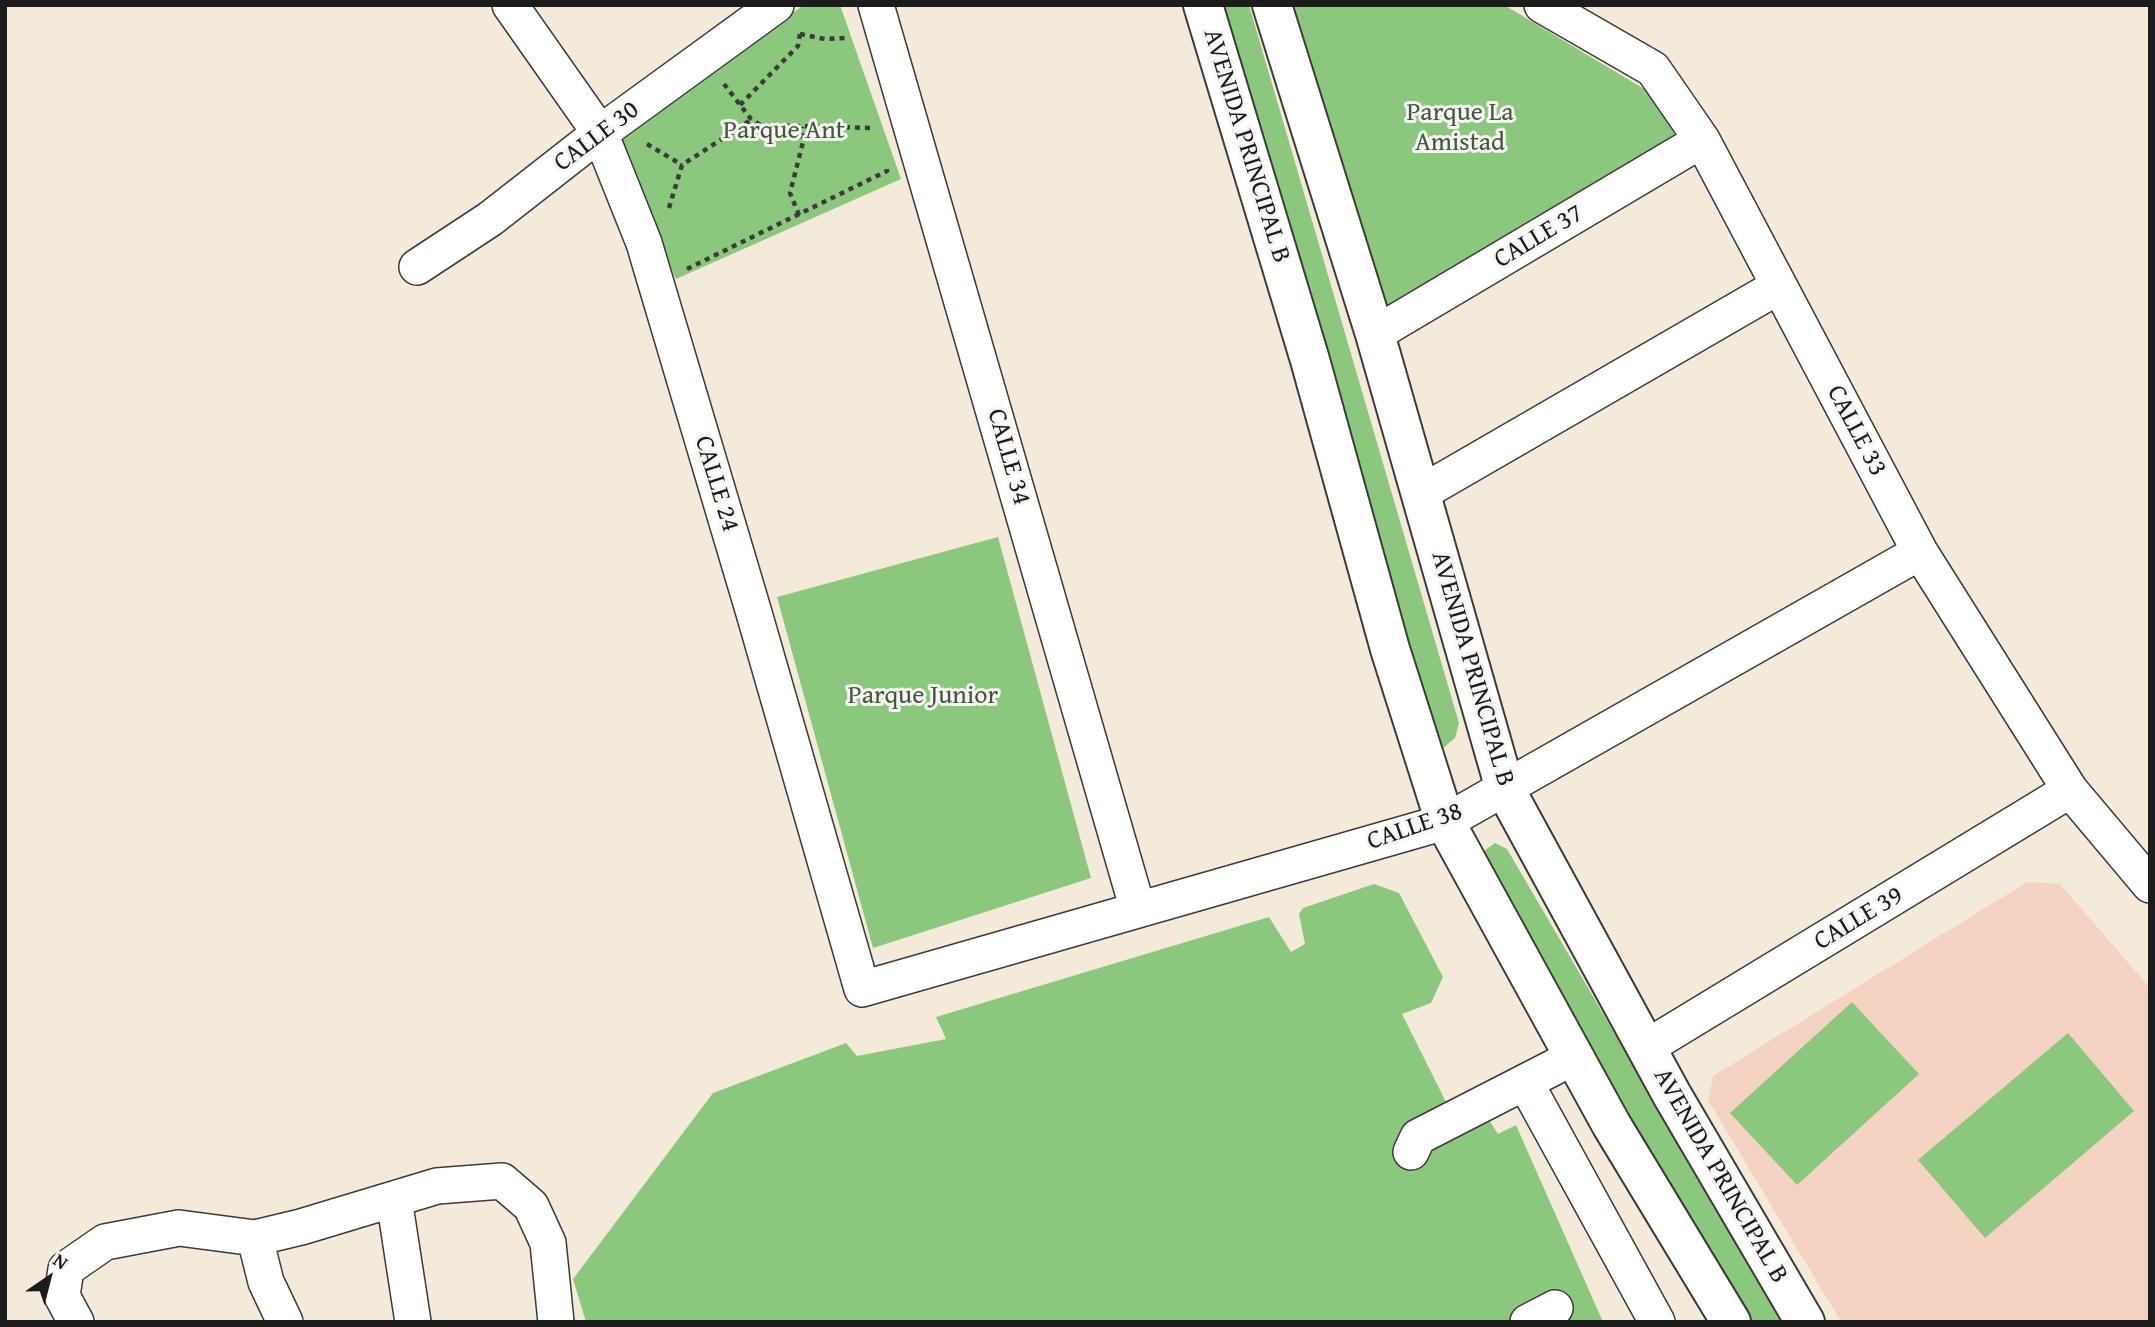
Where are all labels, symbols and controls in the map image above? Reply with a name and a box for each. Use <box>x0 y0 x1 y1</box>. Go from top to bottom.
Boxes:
street label: AVENIDA PRINCIPAL B <box>1196 25 1296 267</box>
street label: CALLE 30 <box>548 95 646 179</box>
park label: Parque La Amistad <box>1406 97 1514 158</box>
park label: Parque Ant <box>723 115 845 147</box>
street label: CALLE 37 <box>1489 198 1589 276</box>
street label: CALLE 33 <box>1819 380 1893 482</box>
street label: CALLE 34 <box>979 405 1037 509</box>
street label: CALLE 24 <box>687 432 745 536</box>
street label: AVENIDA PRINCIPAL B <box>1424 548 1520 790</box>
park label: Parque Junior <box>848 680 998 712</box>
street label: CALLE 38 <box>1363 796 1467 858</box>
street label: CALLE 39 <box>1809 880 1909 958</box>
street label: AVENIDA PRINCIPAL B <box>1646 1063 1794 1289</box>
north arrow <box>14 1243 84 1313</box>
text: N <box>48 1246 74 1276</box>

